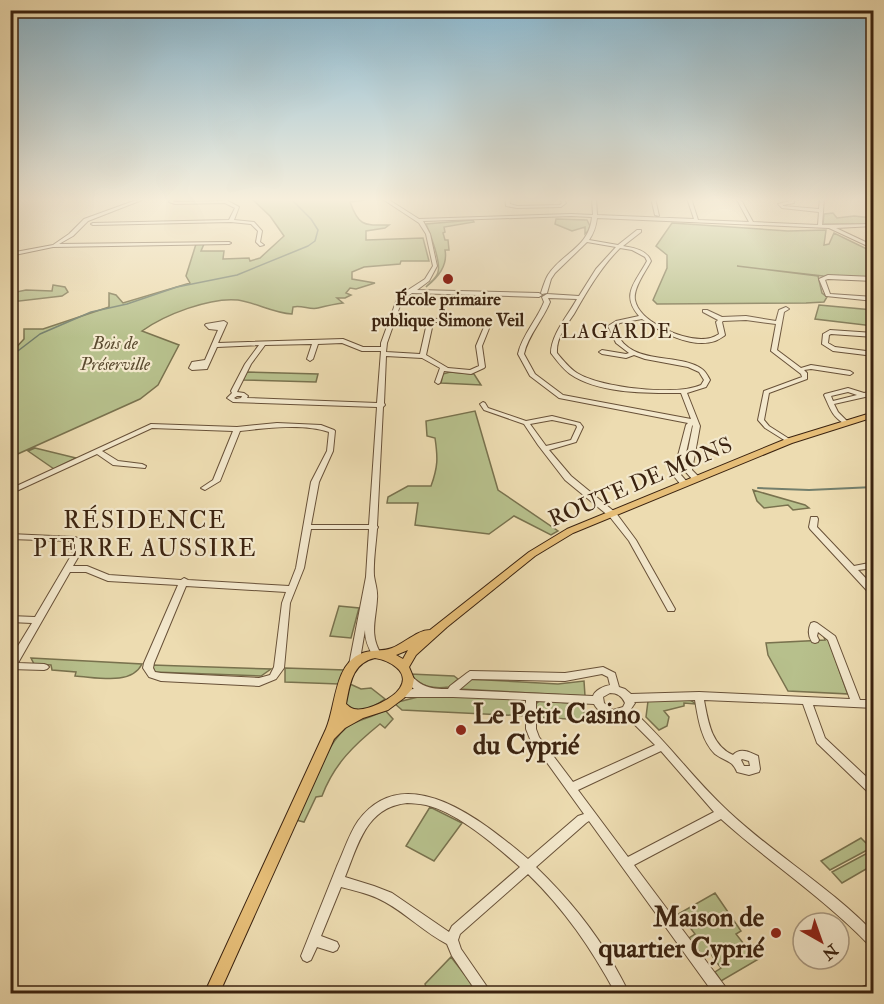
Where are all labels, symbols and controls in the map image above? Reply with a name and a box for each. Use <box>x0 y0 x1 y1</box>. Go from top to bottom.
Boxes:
marker: École primaire publique Simone Veil <box>441 272 455 286</box>
place label: École primaire publique Simone Veil <box>371 287 525 332</box>
district label: LAGARDE <box>561 319 673 344</box>
park label: Bois de Préserville <box>79 332 151 376</box>
street label: ROUTE DE MONS <box>544 431 737 533</box>
district label: RÉSIDENCE PIERRE AUSSIRE <box>33 504 257 564</box>
place label: Le Petit Casino du Cyprié <box>473 698 640 763</box>
marker: Le Petit Casino du Cyprié <box>454 723 468 737</box>
place label: Maison de quartier Cyprié <box>599 901 765 966</box>
north arrow <box>791 911 851 971</box>
marker: Maison de quartier Cyprié <box>769 926 783 940</box>
text: N <box>818 939 843 964</box>

